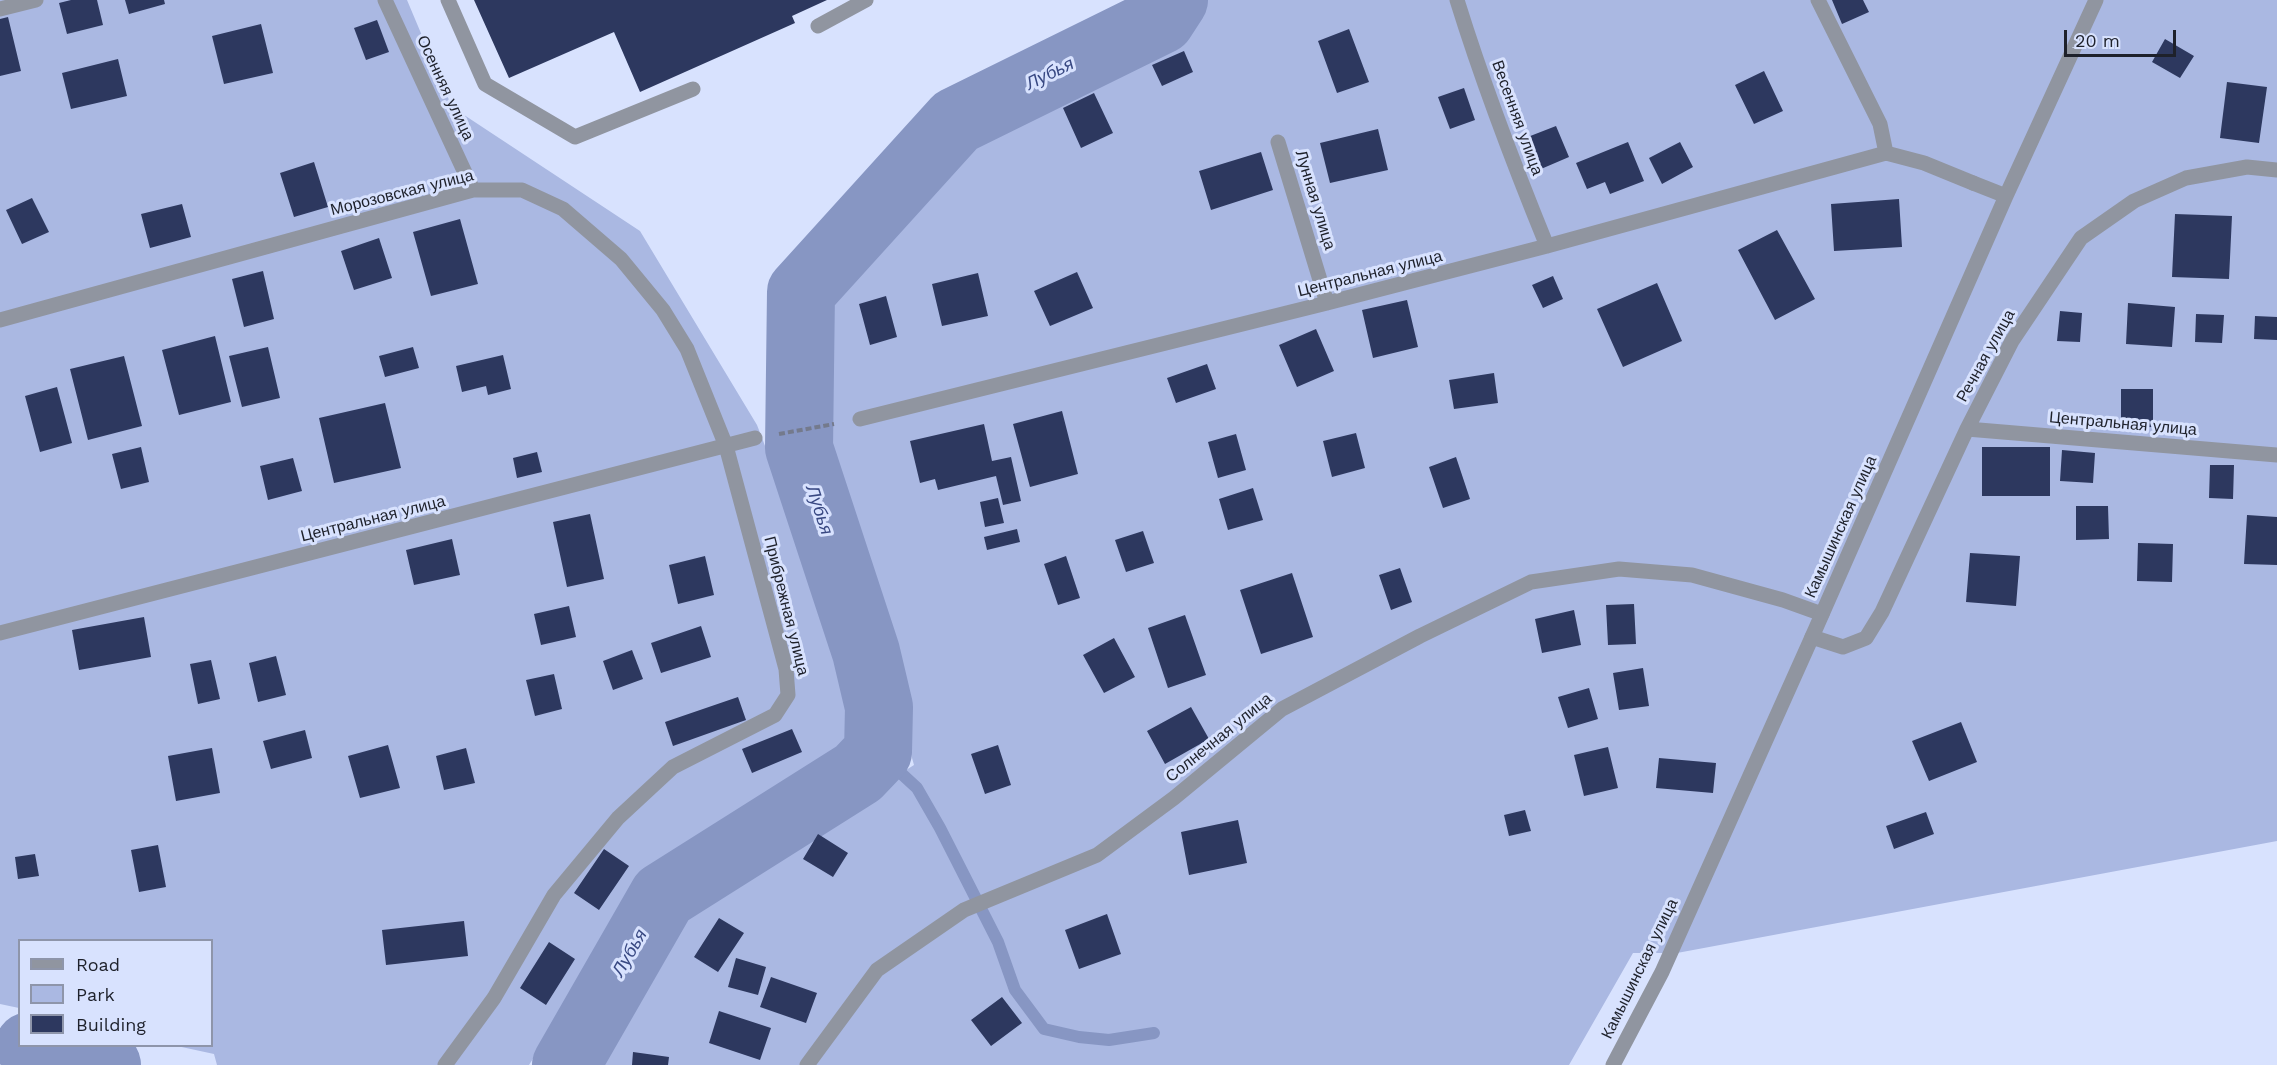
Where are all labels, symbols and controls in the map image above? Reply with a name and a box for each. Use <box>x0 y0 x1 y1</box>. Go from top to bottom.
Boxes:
scale bar <box>2067 18 2180 56</box>
text: 20 m <box>2075 30 2120 51</box>
street label: Осенняя улица <box>412 32 478 144</box>
water label: Лубья <box>1022 53 1078 95</box>
street label: Весенняя улица <box>1487 58 1547 178</box>
street label: Лунная улица <box>1291 148 1339 252</box>
street label: Морозовская улица <box>328 166 476 220</box>
street label: Центральная улица <box>1296 247 1444 301</box>
street label: Речная улица <box>1953 307 2019 405</box>
street label: Центральная улица <box>2048 408 2198 440</box>
street label: Камышинская улица <box>1801 453 1881 601</box>
water label: Лубья <box>801 482 837 538</box>
street label: Центральная улица <box>299 492 447 546</box>
street label: Прибрежная улица <box>759 534 813 678</box>
street label: Солнечная улица <box>1162 689 1276 787</box>
street label: Камышинская улица <box>1598 896 1682 1042</box>
water label: Лубья <box>608 926 652 980</box>
legend <box>18 939 213 1047</box>
text: Road <box>76 954 120 975</box>
text: Park <box>76 984 115 1005</box>
text: Building <box>76 1014 146 1035</box>

